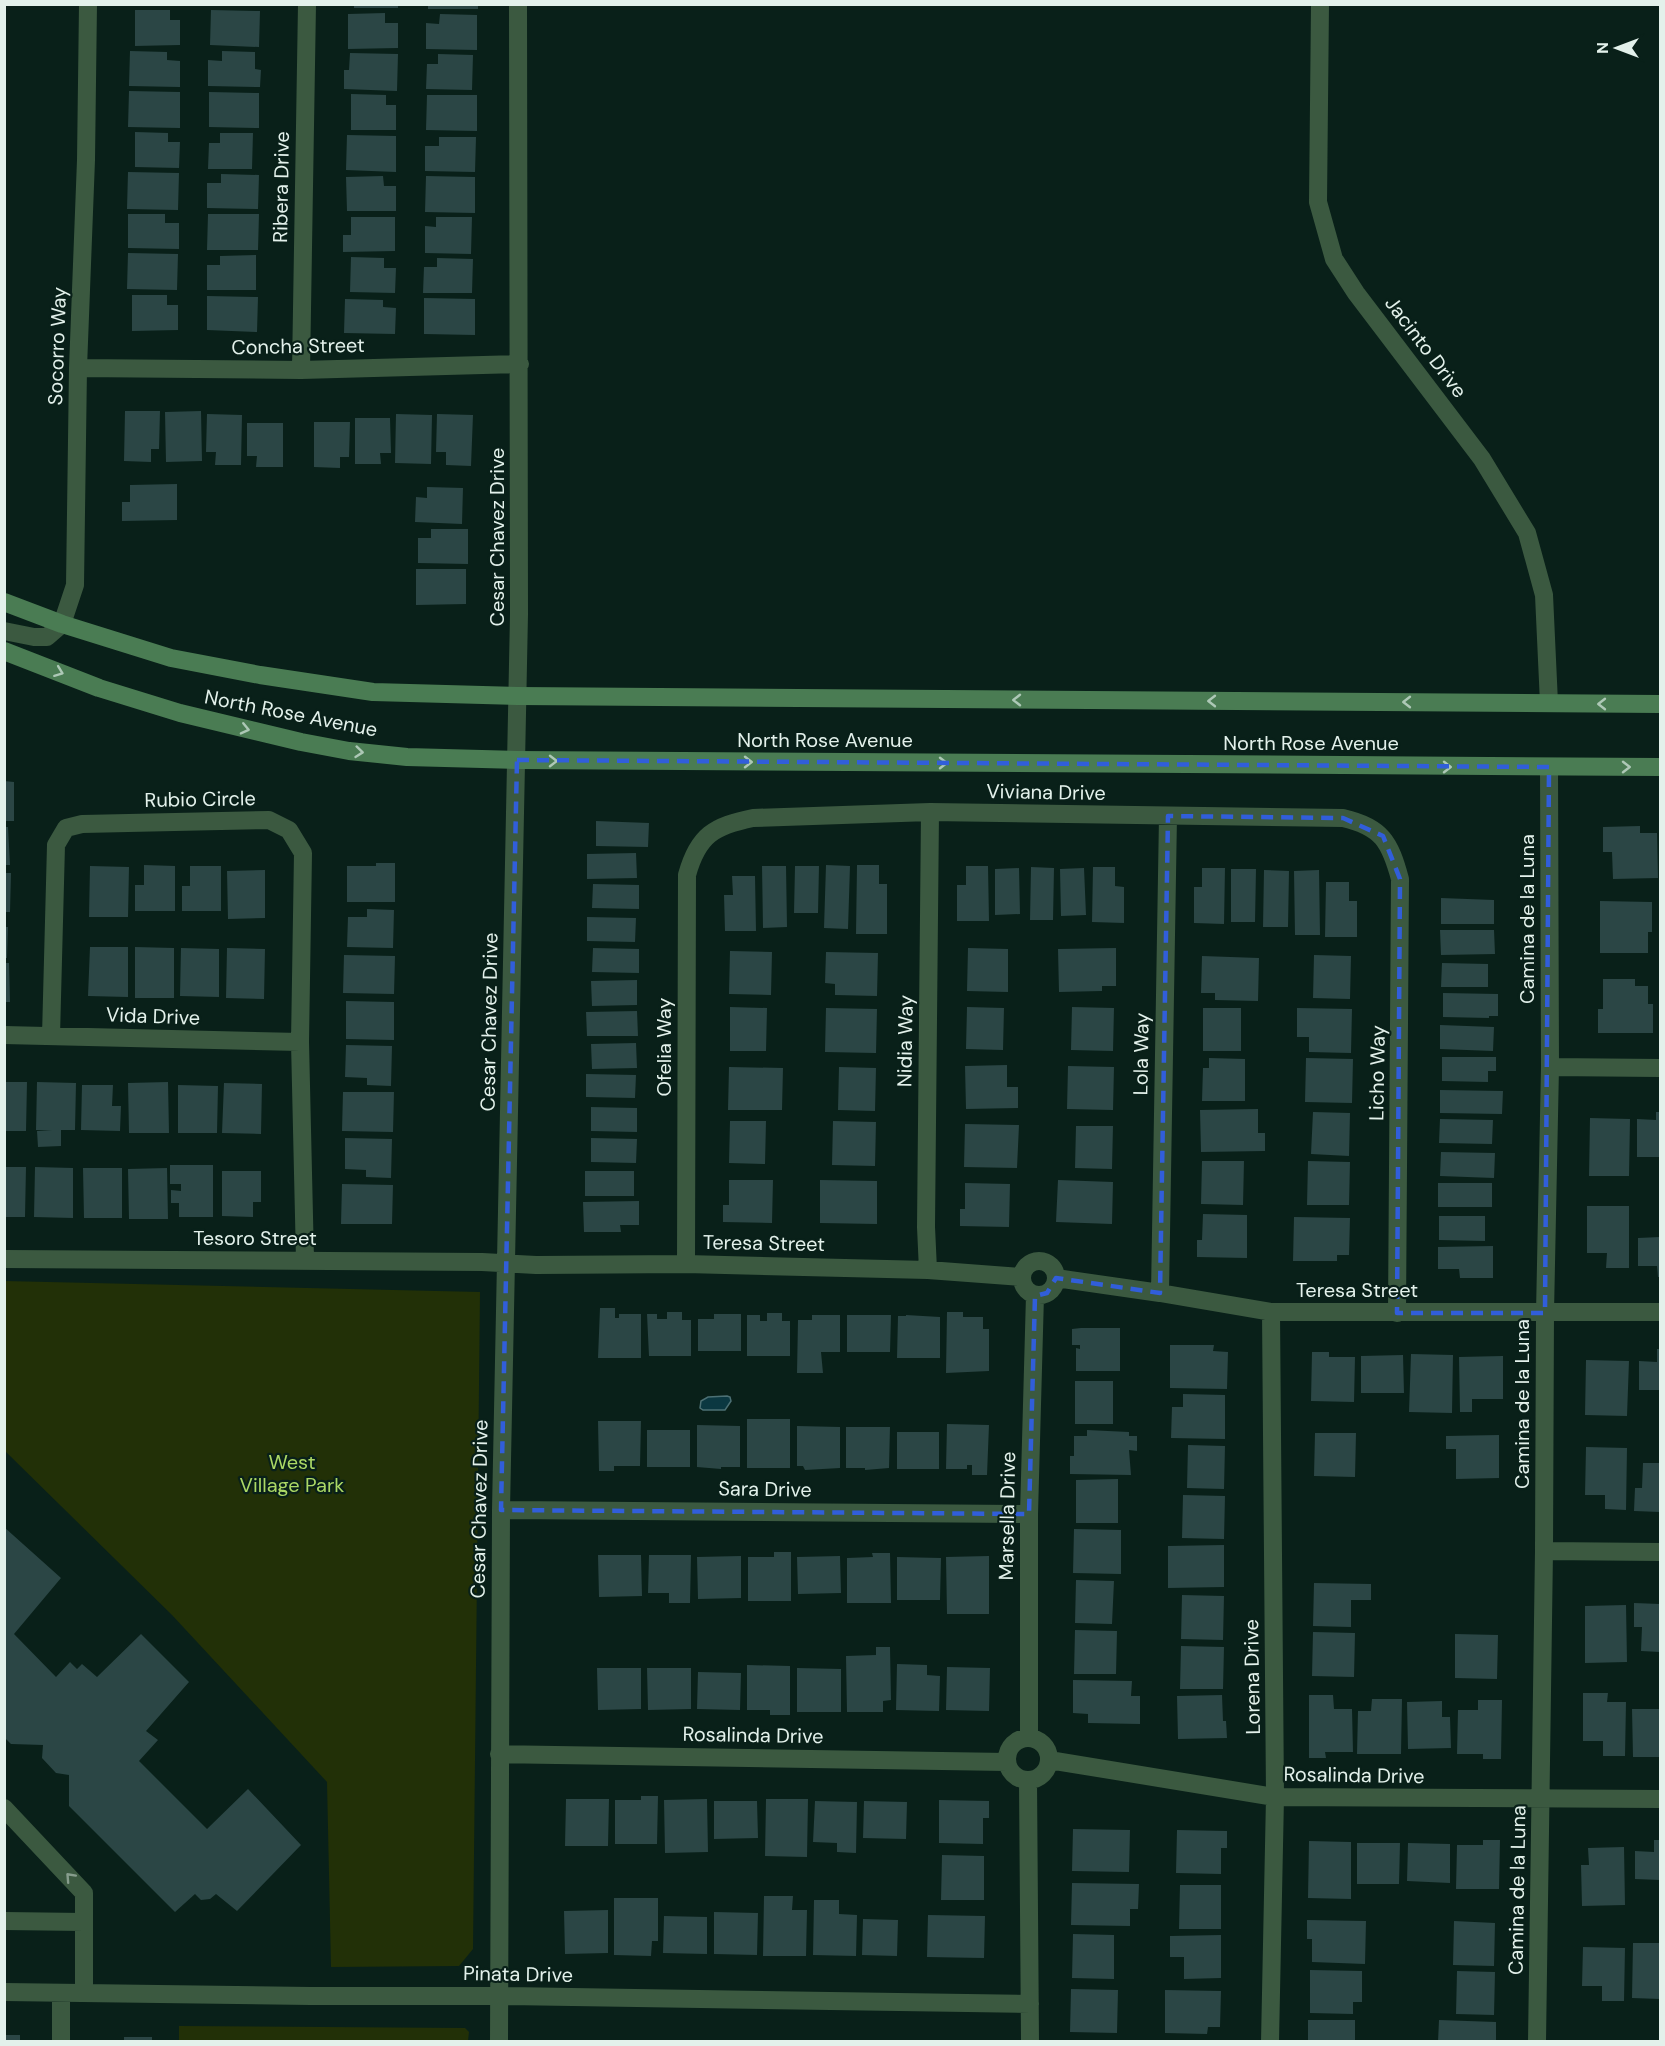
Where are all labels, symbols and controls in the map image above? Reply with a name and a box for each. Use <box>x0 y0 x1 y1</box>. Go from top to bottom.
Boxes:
north arrow <box>1587 18 1647 78</box>
text: N <box>1592 42 1613 54</box>
street label: Ribera Drive <box>267 131 295 243</box>
street label: Socorro Way <box>42 286 72 406</box>
street label: Jacinto Drive <box>1379 291 1473 403</box>
street label: Concha Street <box>231 332 365 360</box>
street label: Cesar Chavez Drive <box>484 448 510 626</box>
one-way arrow <box>53 665 64 677</box>
street label: North Rose Avenue <box>202 683 380 743</box>
one-way arrow <box>1013 694 1022 706</box>
one-way arrow <box>1208 695 1217 707</box>
one-way arrow <box>1403 696 1412 709</box>
one-way arrow <box>1598 698 1607 710</box>
one-way arrow <box>240 722 250 735</box>
street label: North Rose Avenue <box>737 727 913 753</box>
street label: North Rose Avenue <box>1223 730 1399 756</box>
one-way arrow <box>354 745 363 758</box>
one-way arrow <box>549 755 558 767</box>
one-way arrow <box>744 756 753 768</box>
one-way arrow <box>939 757 948 769</box>
one-way arrow <box>1443 760 1452 773</box>
one-way arrow <box>1621 761 1630 773</box>
street label: Viviana Drive <box>986 778 1106 806</box>
street label: Rubio Circle <box>144 785 256 813</box>
street label: Camina de la Luna <box>1514 834 1540 1004</box>
street label: Cesar Chavez Drive <box>474 932 504 1112</box>
street label: Nidia Way <box>891 995 919 1087</box>
street label: Ofelia Way <box>651 998 677 1096</box>
street label: Vida Drive <box>105 1001 201 1031</box>
street label: Lola Way <box>1127 1012 1155 1096</box>
street label: Licho Way <box>1363 1025 1391 1121</box>
street label: Tesoro Street <box>193 1225 317 1251</box>
street label: Teresa Street <box>703 1229 825 1257</box>
street label: Teresa Street <box>1296 1277 1418 1303</box>
street label: Camina de la Luna <box>1509 1319 1535 1489</box>
street label: Cesar Chavez Drive <box>464 1419 494 1599</box>
park label: West Village Park <box>240 1449 344 1498</box>
street label: Marsella Drive <box>993 1451 1021 1581</box>
street label: Sara Drive <box>718 1475 812 1503</box>
street label: Lorena Drive <box>1238 1619 1266 1735</box>
street label: Rosalinda Drive <box>682 1721 824 1749</box>
street label: Rosalinda Drive <box>1283 1761 1425 1789</box>
street label: Camina de la Luna <box>1503 1805 1531 1975</box>
one-way arrow <box>66 1874 77 1884</box>
street label: Pinata Drive <box>463 1960 573 1988</box>

